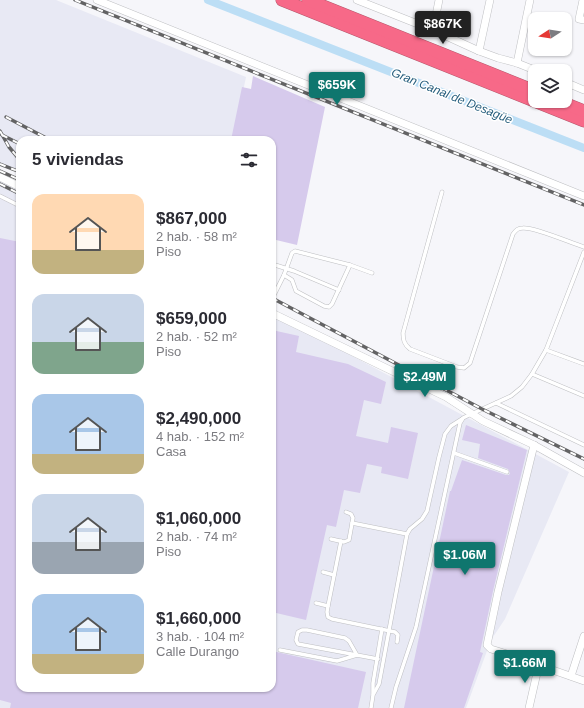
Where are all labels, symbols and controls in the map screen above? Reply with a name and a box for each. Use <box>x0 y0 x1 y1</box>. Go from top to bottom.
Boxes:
pin: $867K <box>415 11 471 45</box>
north arrow <box>528 12 572 56</box>
map controls <box>528 12 572 108</box>
text: $867K <box>424 16 462 31</box>
button: layers <box>528 64 572 108</box>
water label: Gran Canal de Desagüe <box>389 65 515 127</box>
pin: $659K <box>309 72 365 106</box>
text: $659K <box>318 77 356 92</box>
icon: filters <box>238 149 260 171</box>
text: 5 viviendas <box>32 150 124 169</box>
text: $867,000 <box>156 209 227 228</box>
icon: home <box>64 210 112 258</box>
text: 2 hab. · 58 m² <box>156 229 237 244</box>
text: Piso <box>156 244 181 259</box>
text: $659,000 <box>156 309 227 328</box>
icon: home <box>64 310 112 358</box>
text: 2 hab. · 52 m² <box>156 329 237 344</box>
text: Piso <box>156 344 181 359</box>
pin: $2.49M <box>392 364 458 398</box>
text: $2.49M <box>403 369 447 384</box>
text: $2,490,000 <box>156 409 241 428</box>
icon: home <box>64 410 112 458</box>
text: 4 hab. · 152 m² <box>156 429 244 444</box>
text: Casa <box>156 444 186 459</box>
text: $1,060,000 <box>156 509 241 528</box>
icon: home <box>64 510 112 558</box>
text: 2 hab. · 74 m² <box>156 529 237 544</box>
pin: $1.06M <box>432 542 498 576</box>
text: Piso <box>156 544 181 559</box>
text: $1.06M <box>443 547 487 562</box>
text: $1,660,000 <box>156 609 241 628</box>
icon: home <box>64 610 112 658</box>
text: 3 hab. · 104 m² <box>156 629 244 644</box>
text: Calle Durango <box>156 644 239 659</box>
pin: $1.66M <box>492 650 558 684</box>
text: $1.66M <box>503 655 547 670</box>

